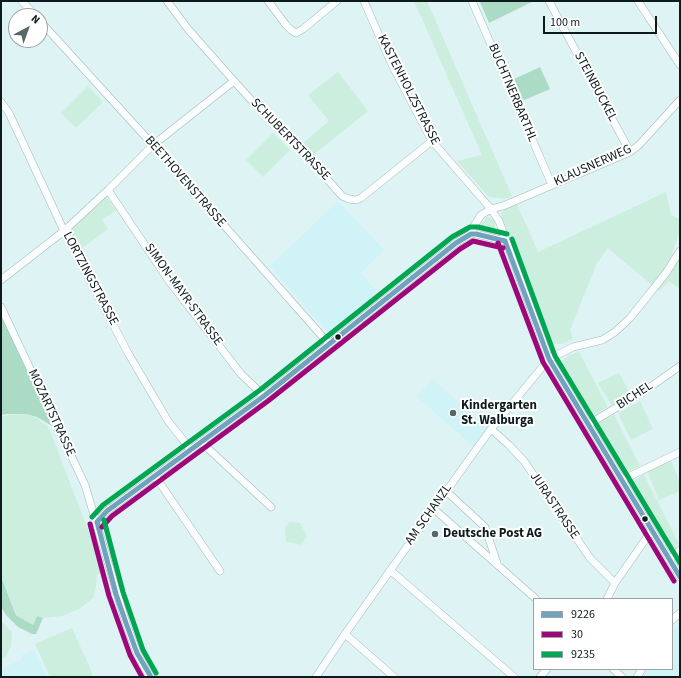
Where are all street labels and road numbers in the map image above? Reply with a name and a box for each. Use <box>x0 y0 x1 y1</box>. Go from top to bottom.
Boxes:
street label: KASTENHOLZSTRASSE <box>373 32 443 148</box>
street label: BUCHTNERBARTHL <box>484 42 540 144</box>
street label: STEINBUCKEL <box>570 50 620 124</box>
street label: SCHUBERTSTRASSE <box>247 96 333 184</box>
street label: BEETHOVENSTRASSE <box>141 133 229 231</box>
street label: KLAUSNERWEG <box>552 142 634 190</box>
street label: LORTZINGSTRASSE <box>59 230 121 328</box>
street label: SIMON-MAYR-STRASSE <box>141 241 225 349</box>
street label: MOZARTSTRASSE <box>24 367 78 459</box>
street label: BICHEL <box>614 379 656 413</box>
street label: JURASTRASSE <box>526 469 582 543</box>
street label: AM SCHANZL <box>402 482 456 548</box>

